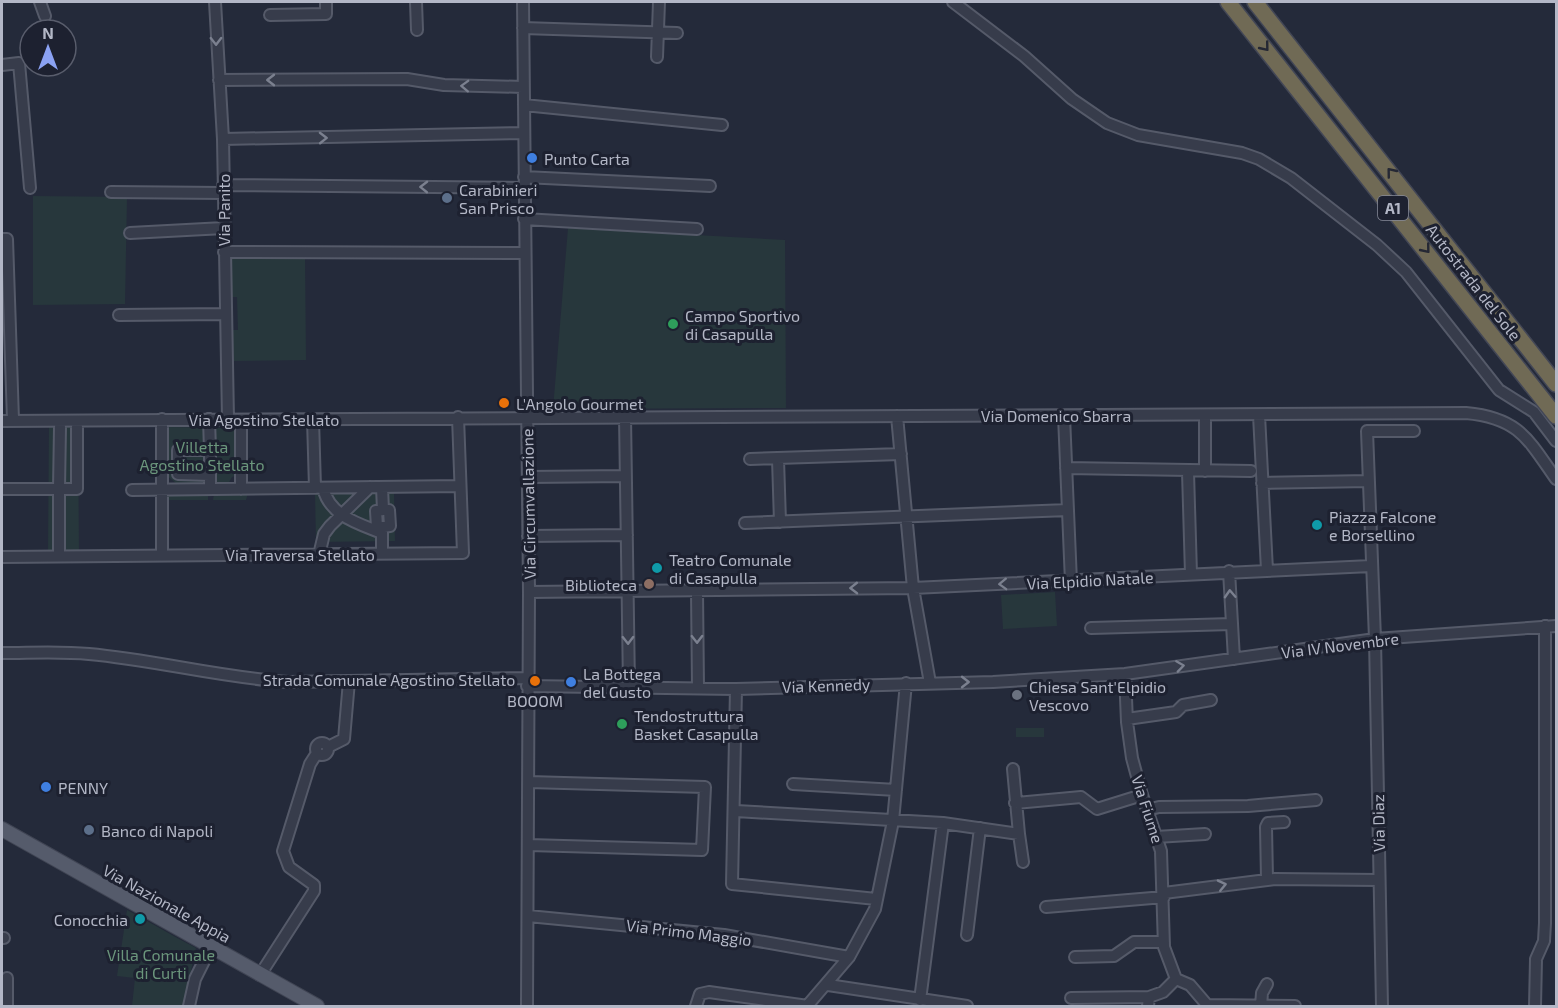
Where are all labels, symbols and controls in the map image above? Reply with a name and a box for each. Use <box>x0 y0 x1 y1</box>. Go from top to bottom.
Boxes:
north arrow <box>18 18 78 78</box>
text: N <box>42 23 54 42</box>
one-way arrow <box>210 36 222 45</box>
one-way arrow <box>1258 40 1269 51</box>
one-way arrow <box>266 74 275 86</box>
one-way arrow <box>460 79 469 92</box>
one-way arrow <box>319 132 328 145</box>
place label: Punto Carta <box>544 149 630 168</box>
marker: Punto Carta <box>525 151 539 165</box>
one-way arrow <box>1387 168 1398 179</box>
street label: Via Panito <box>214 174 233 246</box>
place label: Carabinieri San Prisco <box>459 180 537 217</box>
one-way arrow <box>419 181 428 193</box>
marker: Carabinieri San Prisco <box>440 191 454 205</box>
road number: A1 <box>1378 196 1408 220</box>
street label: Autostrada del Sole <box>1423 220 1525 344</box>
one-way arrow <box>1419 242 1430 253</box>
place label: Campo Sportivo di Casapulla <box>685 306 800 343</box>
marker: Campo Sportivo di Casapulla <box>666 317 680 331</box>
place label: L'Angolo Gourmet <box>516 394 644 413</box>
marker: L'Angolo Gourmet <box>497 396 511 410</box>
street label: Via Domenico Sbarra <box>981 406 1131 425</box>
street label: Via Agostino Stellato <box>189 410 339 429</box>
street label: Via Circumvallazione <box>517 428 539 580</box>
park label: Villetta Agostino Stellato <box>139 437 265 474</box>
place label: Piazza Falcone e Borsellino <box>1329 507 1436 544</box>
marker: Piazza Falcone e Borsellino <box>1310 518 1324 532</box>
street label: Via Traversa Stellato <box>225 545 375 564</box>
place label: Teatro Comunale di Casapulla <box>669 550 792 587</box>
marker: Teatro Comunale di Casapulla <box>650 561 664 575</box>
street label: Via Elpidio Natale <box>1026 567 1154 593</box>
place label: Biblioteca <box>565 575 637 594</box>
marker: Biblioteca <box>642 577 656 591</box>
one-way arrow <box>998 578 1007 591</box>
one-way arrow <box>850 582 859 595</box>
one-way arrow <box>1224 590 1237 599</box>
street label: Via IV Novembre <box>1280 628 1400 662</box>
one-way arrow <box>622 635 634 644</box>
one-way arrow <box>691 635 704 644</box>
one-way arrow <box>1175 661 1184 673</box>
place label: La Bottega del Gusto <box>583 664 661 701</box>
street label: Strada Comunale Agostino Stellato <box>263 670 515 689</box>
marker: BOOOM <box>528 674 542 688</box>
street label: Via Kennedy <box>781 674 871 696</box>
marker: La Bottega del Gusto <box>564 675 578 689</box>
one-way arrow <box>960 676 969 689</box>
place label: Chiesa Sant'Elpidio Vescovo <box>1029 677 1166 714</box>
marker: Chiesa Sant'Elpidio Vescovo <box>1010 688 1024 702</box>
place label: BOOOM <box>507 691 563 710</box>
place label: Tendostruttura Basket Casapulla <box>634 706 759 743</box>
marker: Tendostruttura Basket Casapulla <box>615 717 629 731</box>
street label: Via Fiume <box>1128 773 1168 845</box>
place label: PENNY <box>58 778 108 797</box>
marker: PENNY <box>39 780 53 794</box>
street label: Via Diaz <box>1368 794 1388 852</box>
place label: Banco di Napoli <box>101 821 213 840</box>
marker: Banco di Napoli <box>82 823 96 837</box>
street label: Via Nazionale Appia <box>100 860 234 946</box>
one-way arrow <box>1216 879 1226 892</box>
place label: Conocchia <box>54 910 128 929</box>
marker: Conocchia <box>133 912 147 926</box>
street label: Via Primo Maggio <box>625 915 753 949</box>
park label: Villa Comunale di Curti <box>107 945 215 982</box>

